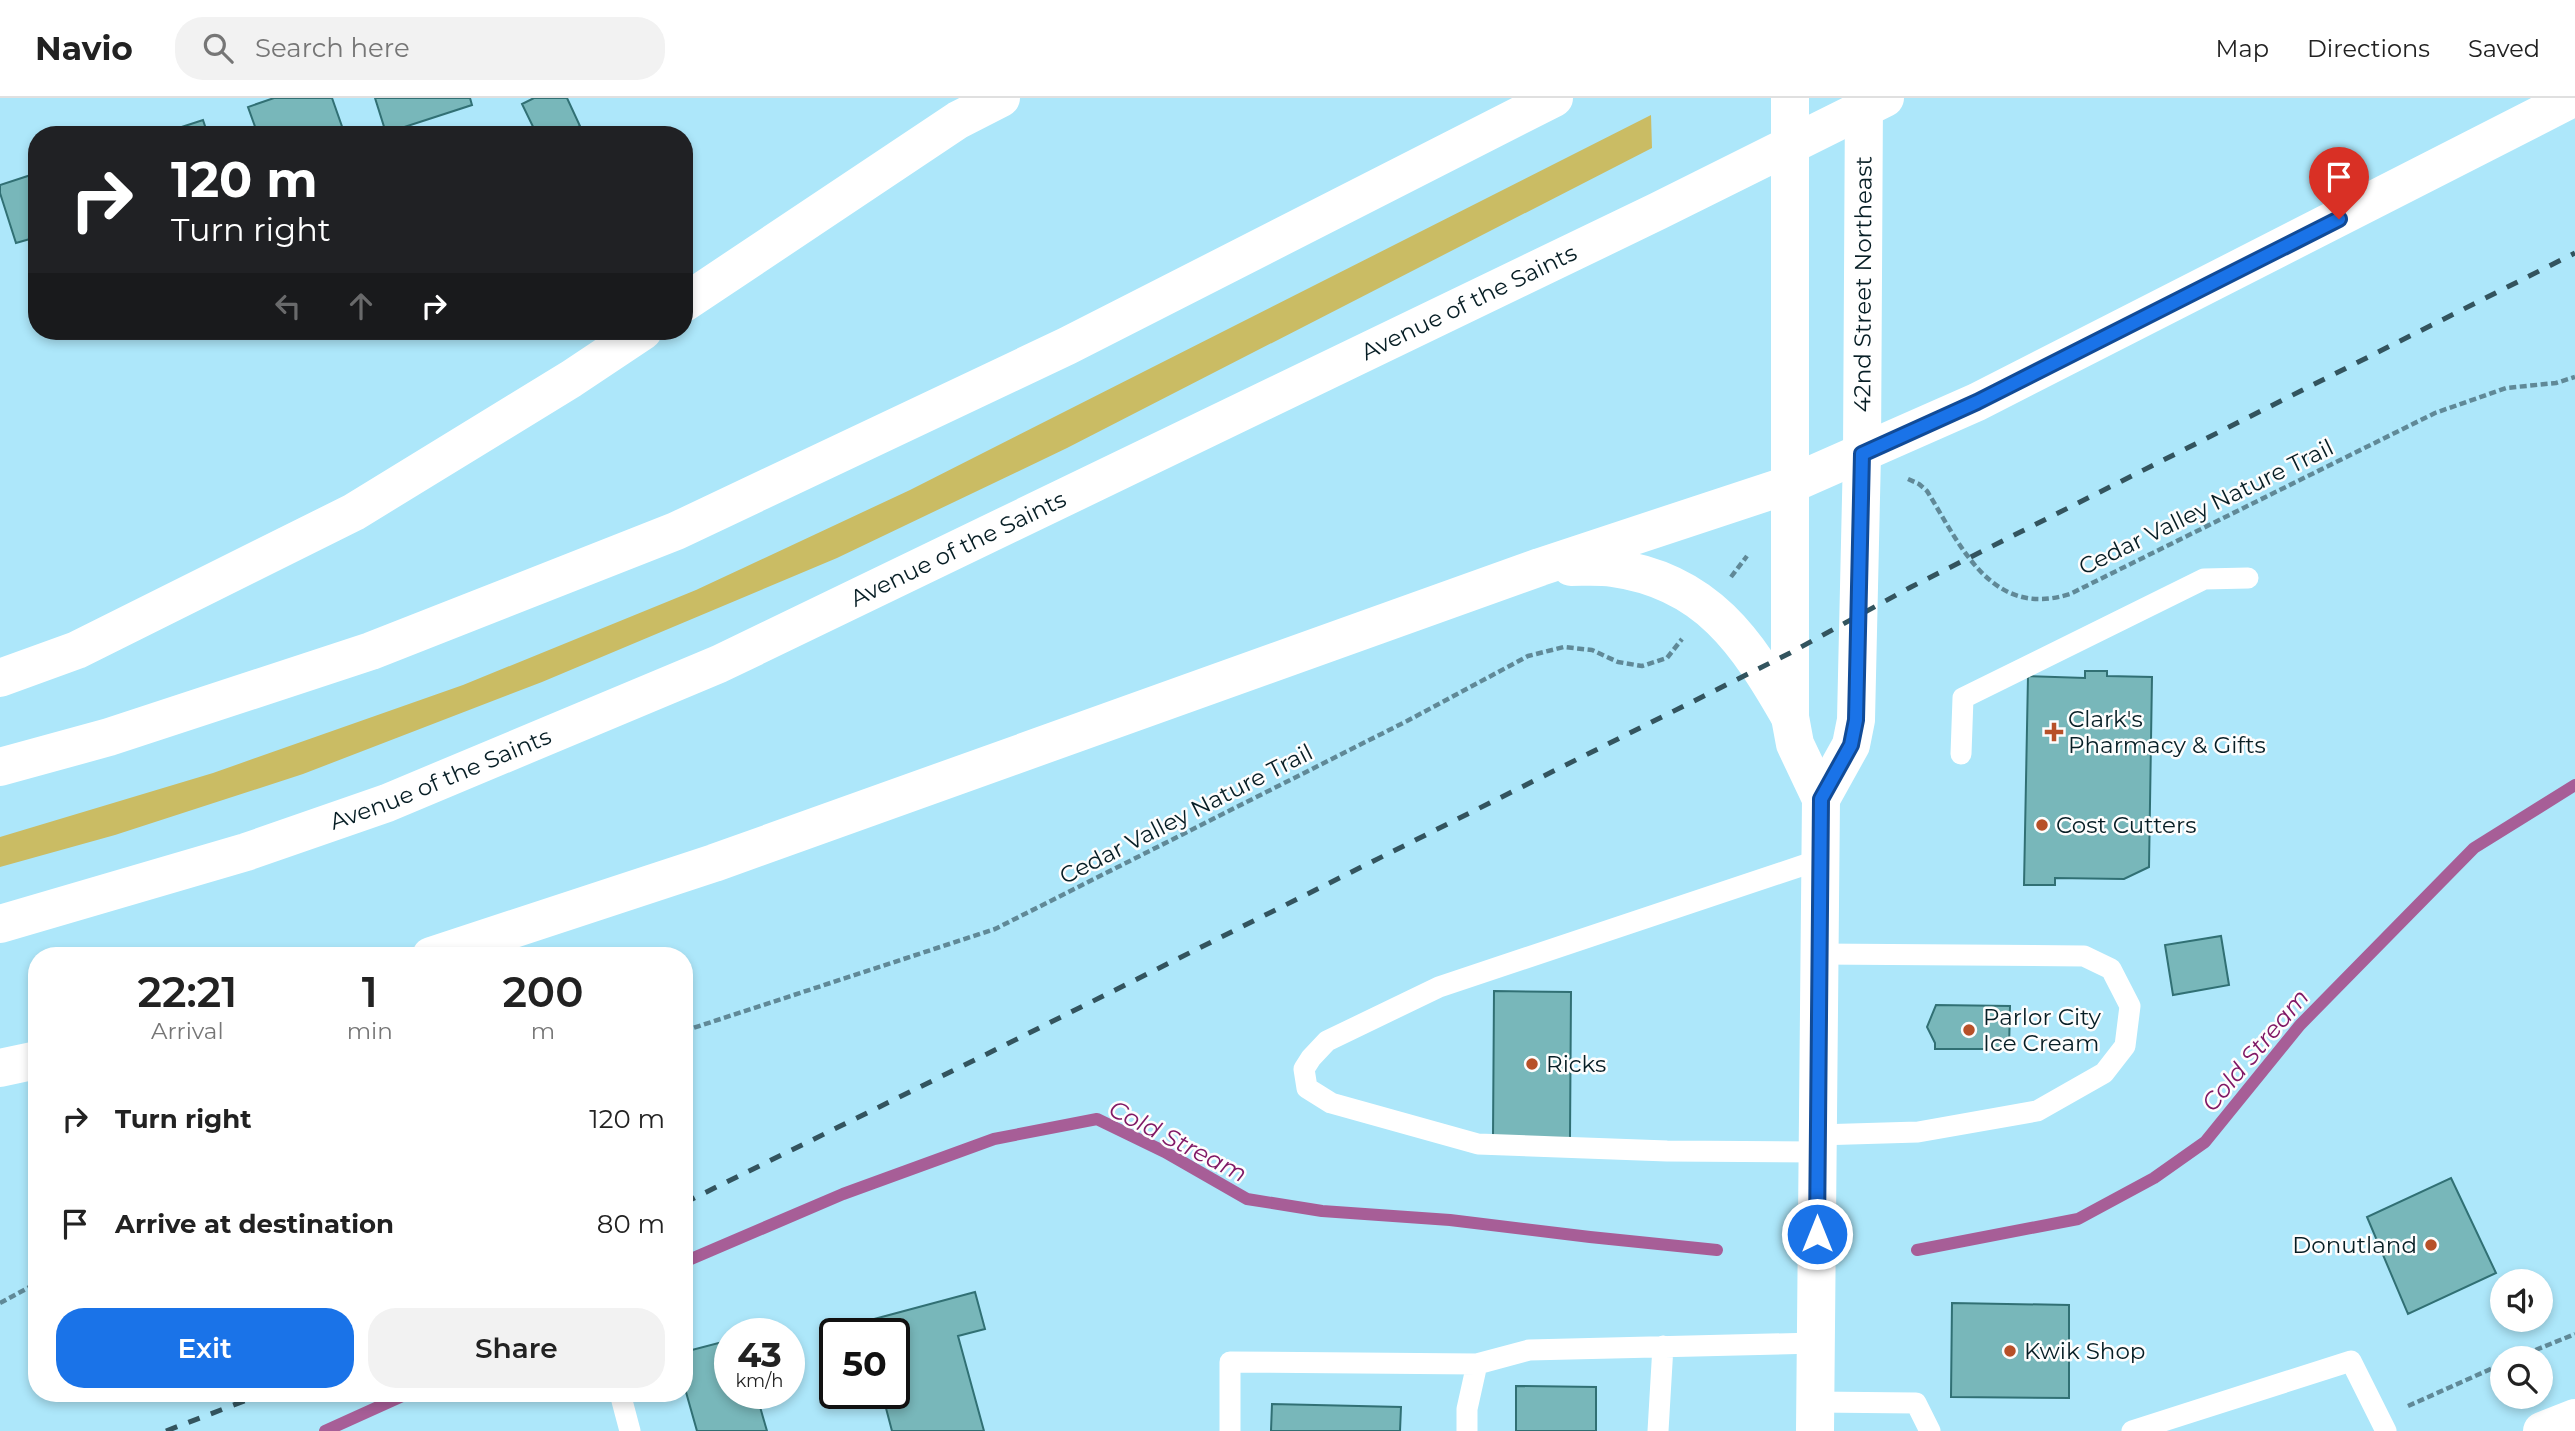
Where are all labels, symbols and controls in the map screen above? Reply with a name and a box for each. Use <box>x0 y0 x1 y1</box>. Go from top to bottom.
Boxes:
search box <box>175 17 665 80</box>
text: Navio <box>35 28 133 68</box>
icon: search <box>199 29 237 67</box>
text: Search here <box>255 32 410 64</box>
text: Map <box>2216 34 2269 63</box>
text: Directions <box>2307 34 2430 63</box>
text: Saved <box>2468 34 2540 63</box>
pin <box>2309 147 2369 219</box>
text: 120 m <box>171 150 318 209</box>
icon: right <box>56 154 147 245</box>
street label: 42nd Street Northeast <box>1848 156 1878 413</box>
icon: arrive <box>2320 158 2358 196</box>
text: Turn right <box>171 210 331 249</box>
street label: Avenue of the Saints <box>1356 238 1581 366</box>
icon: left <box>269 287 307 325</box>
icon: ahead <box>342 287 380 325</box>
icon: right <box>415 287 453 325</box>
street label: Cedar Valley Nature Trail <box>2074 433 2338 581</box>
street label: Avenue of the Saints <box>846 485 1071 613</box>
place label: Clark's Pharmacy & Gifts <box>2068 705 2266 759</box>
street label: Avenue of the Saints <box>326 722 555 836</box>
marker: Clark's Pharmacy & Gifts <box>2046 724 2062 740</box>
street label: Cedar Valley Nature Trail <box>1055 738 1317 890</box>
place label: Cost Cutters <box>2056 811 2196 839</box>
marker: Cost Cutters <box>2034 817 2050 833</box>
text: 22:21 <box>138 966 237 1018</box>
text: 1 <box>362 966 378 1018</box>
text: 200 <box>502 966 583 1018</box>
water label: Cold Stream <box>2195 983 2315 1117</box>
place label: Parlor City Ice Cream <box>1983 1003 2101 1057</box>
text: Arrival <box>151 1017 224 1045</box>
text: min <box>347 1017 393 1045</box>
text: m <box>531 1017 555 1045</box>
marker: Parlor City Ice Cream <box>1961 1022 1977 1038</box>
place label: Ricks <box>1546 1050 1606 1078</box>
marker: Ricks <box>1524 1056 1540 1072</box>
water label: Cold Stream <box>1104 1094 1252 1188</box>
icon: right <box>56 1100 94 1138</box>
text: Turn right <box>115 1103 251 1135</box>
text: 120 m <box>589 1103 665 1135</box>
position arrow <box>1780 1197 1854 1271</box>
icon: arrive <box>56 1205 94 1243</box>
text: Arrive at destination <box>115 1208 394 1240</box>
text: 80 m <box>597 1208 665 1240</box>
place label: Donutland <box>2292 1231 2417 1259</box>
marker: Donutland <box>2423 1237 2439 1253</box>
map controls <box>2490 1269 2553 1409</box>
button: sound <box>2490 1269 2553 1332</box>
button: Exit <box>56 1308 354 1388</box>
button: Share <box>368 1308 665 1388</box>
speed limit sign: 50 <box>819 1318 910 1409</box>
text: 43 <box>737 1333 782 1376</box>
place label: Kwik Shop <box>2024 1337 2145 1365</box>
marker: Kwik Shop <box>2002 1343 2018 1359</box>
button: search <box>2490 1346 2553 1409</box>
text: km/h <box>735 1370 784 1392</box>

